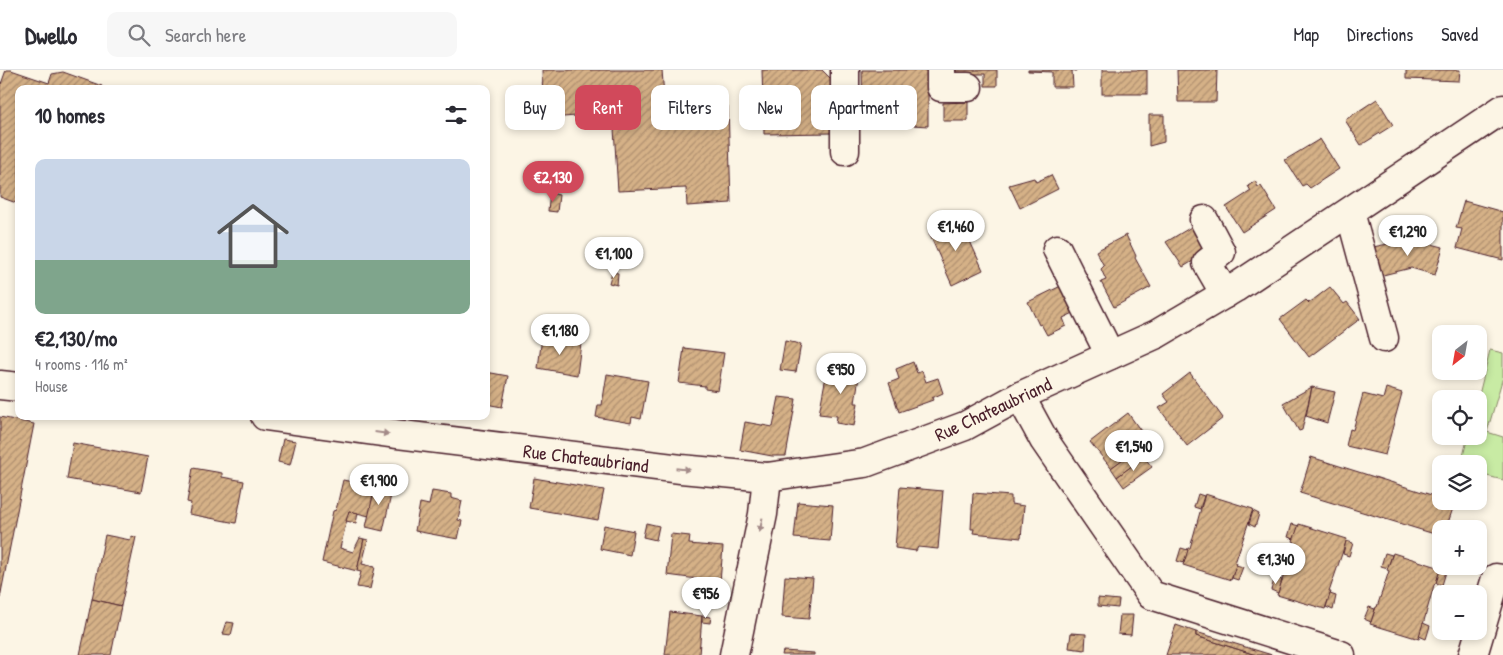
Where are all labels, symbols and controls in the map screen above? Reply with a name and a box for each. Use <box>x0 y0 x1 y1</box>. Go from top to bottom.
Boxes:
search box <box>107 12 457 57</box>
text: Dwello <box>25 19 77 51</box>
icon: search <box>125 21 153 49</box>
text: Search here <box>165 22 246 48</box>
text: Map <box>1294 22 1319 47</box>
text: Directions <box>1347 22 1413 47</box>
text: Saved <box>1441 22 1478 47</box>
chip: Buy <box>505 85 565 130</box>
chip: Rent <box>575 85 641 130</box>
chip: Filters <box>651 85 729 130</box>
chip: New <box>739 85 801 130</box>
chip: Apartment <box>811 85 917 130</box>
text: 10 homes <box>35 101 105 130</box>
icon: filters <box>442 101 470 129</box>
pin: €2,130 <box>512 160 594 203</box>
text: €2,130 <box>534 166 572 188</box>
icon: home <box>208 191 298 281</box>
pin: €1,460 <box>915 210 997 252</box>
pin: €1,290 <box>1367 214 1449 257</box>
text: €1,460 <box>938 215 974 237</box>
text: €1,290 <box>1389 220 1427 242</box>
pin: €1,100 <box>573 236 655 279</box>
text: €1,100 <box>596 242 632 264</box>
pin: €1,180 <box>519 314 601 356</box>
text: €1,180 <box>542 319 578 341</box>
text: €2,130/mo <box>35 324 117 353</box>
north arrow <box>1432 325 1488 380</box>
map controls <box>1432 325 1487 640</box>
pin: €950 <box>811 352 871 395</box>
text: 4 rooms · 116 m² <box>35 353 128 375</box>
text: €950 <box>827 358 855 380</box>
street label: Rue Chateaubriand <box>930 370 1056 447</box>
text: House <box>35 375 68 397</box>
button: locate <box>1432 390 1487 445</box>
one-way arrow <box>375 429 391 437</box>
pin: €1,540 <box>1093 430 1175 472</box>
text: €1,540 <box>1116 435 1152 457</box>
street label: Rue Chateaubriand <box>522 437 651 479</box>
button: layers <box>1432 455 1487 510</box>
pin: €1,900 <box>338 464 420 506</box>
one-way arrow <box>675 466 691 474</box>
text: €1,900 <box>361 469 397 491</box>
one-way arrow <box>756 517 764 533</box>
button: + <box>1432 520 1487 575</box>
pin: €1,340 <box>1235 542 1317 585</box>
text: €1,340 <box>1257 548 1295 570</box>
pin: €956 <box>676 576 736 619</box>
text: €956 <box>693 582 719 604</box>
button: − <box>1432 585 1487 640</box>

